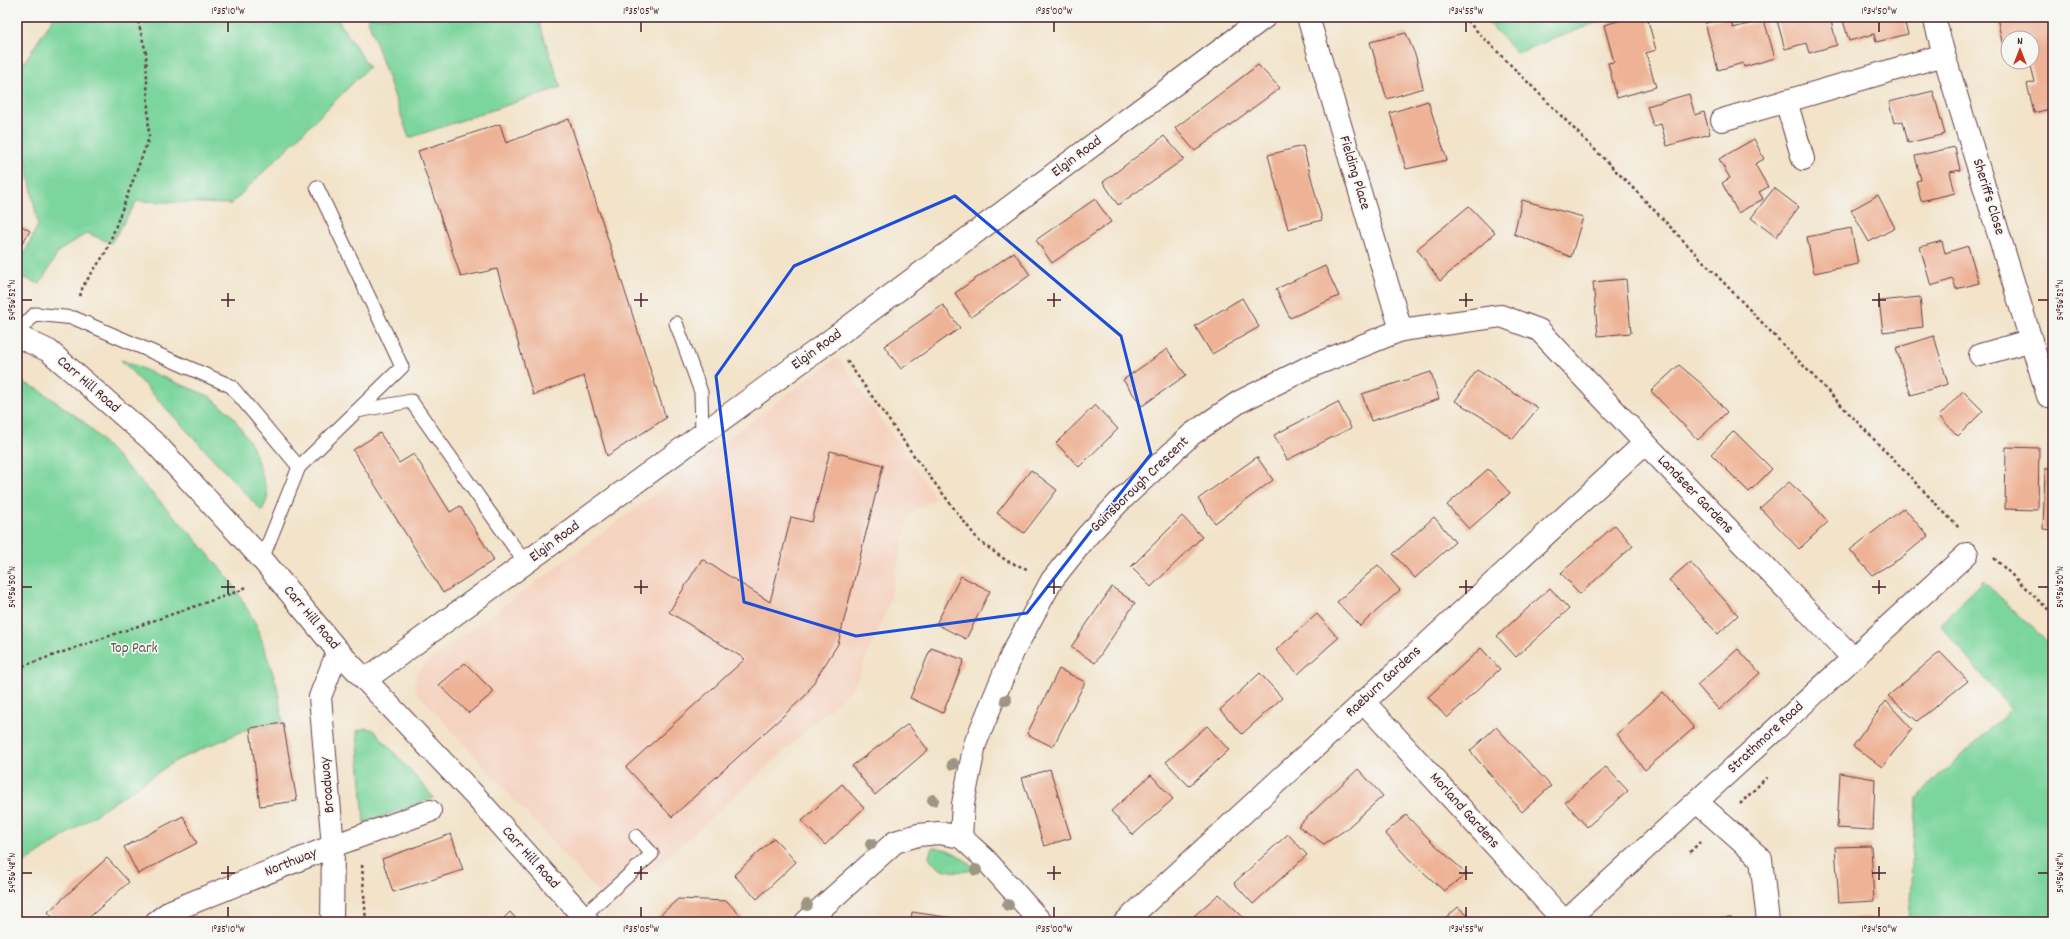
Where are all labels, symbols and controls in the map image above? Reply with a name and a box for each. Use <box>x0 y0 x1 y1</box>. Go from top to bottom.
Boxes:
text: 1°35'10"W <box>211 5 245 19</box>
text: 1°35'05"W <box>623 5 659 19</box>
text: 1°35'00"W <box>1036 5 1073 19</box>
text: 1°34'55"W <box>1449 5 1484 19</box>
text: 1°34'50"W <box>1861 5 1897 19</box>
north arrow <box>2000 30 2040 70</box>
text: N <box>2017 34 2023 50</box>
street label: Elgin Road <box>1047 131 1107 183</box>
street label: Fielding Place <box>1332 133 1376 213</box>
street label: Sheriffs Close <box>1966 156 2010 238</box>
text: 54°56'52"N <box>6 279 20 321</box>
text: 54°56'52"N <box>2054 279 2068 321</box>
street label: Elgin Road <box>787 324 847 376</box>
street label: Carr Hill Road <box>51 351 125 419</box>
street label: Gainsborough Crescent <box>1085 431 1195 538</box>
street label: Landseer Gardens <box>1651 450 1739 540</box>
street label: Elgin Road <box>525 516 585 568</box>
text: 54°56'50"N <box>6 566 20 608</box>
text: 54°56'50"N <box>2054 566 2068 608</box>
street label: Carr Hill Road <box>277 581 345 655</box>
park label: Top Park <box>110 638 158 660</box>
street label: Raeburn Gardens <box>1341 641 1427 723</box>
street label: Strathmore Road <box>1723 697 1809 779</box>
street label: Broadway <box>315 755 341 814</box>
street label: Morland Gardens <box>1424 768 1504 854</box>
street label: Carr Hill Road <box>496 822 564 894</box>
street label: Northway <box>261 842 321 883</box>
text: 54°56'48"N <box>6 853 20 893</box>
text: 54°56'48"N <box>2054 853 2068 893</box>
text: 1°35'10"W <box>211 923 245 937</box>
text: 1°35'05"W <box>623 923 659 937</box>
text: 1°35'00"W <box>1036 923 1073 937</box>
text: 1°34'55"W <box>1449 923 1484 937</box>
text: 1°34'50"W <box>1861 923 1897 937</box>

